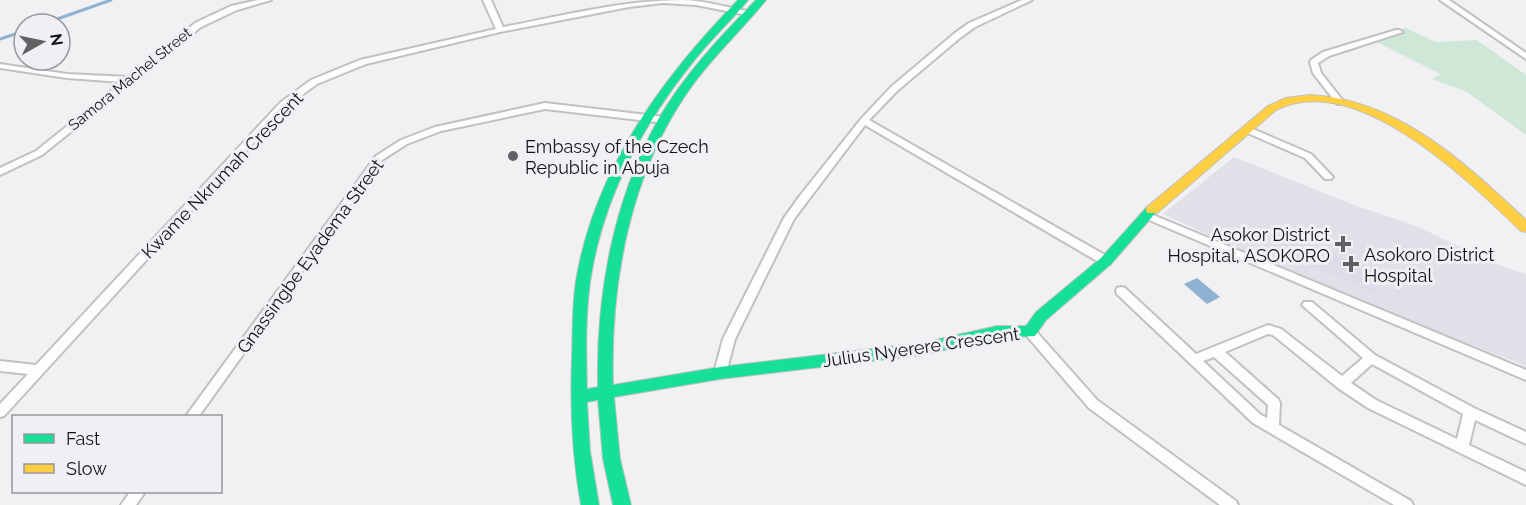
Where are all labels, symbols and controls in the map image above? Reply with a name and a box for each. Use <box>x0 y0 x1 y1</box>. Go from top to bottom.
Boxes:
north arrow <box>12 12 72 72</box>
street label: Samora Machel Street <box>65 24 195 134</box>
text: N <box>46 32 67 47</box>
street label: Kwame Nkrumah Crescent <box>137 87 307 263</box>
place label: Embassy of the Czech Republic in Abuja <box>525 136 709 178</box>
marker: Embassy of the Czech Republic in Abuja <box>506 149 520 163</box>
street label: Gnassingbe Eyadema Street <box>232 155 388 357</box>
place label: Asokor District Hospital, ASOKORO <box>1168 224 1330 266</box>
marker: Asokor District Hospital, ASOKORO <box>1334 235 1352 253</box>
place label: Asokoro District Hospital <box>1364 244 1494 286</box>
marker: Asokoro District Hospital <box>1342 255 1360 273</box>
street label: Julius Nyerere Crescent <box>821 323 1021 371</box>
legend <box>12 415 222 493</box>
text: Fast <box>66 428 100 449</box>
text: Slow <box>66 458 107 479</box>

